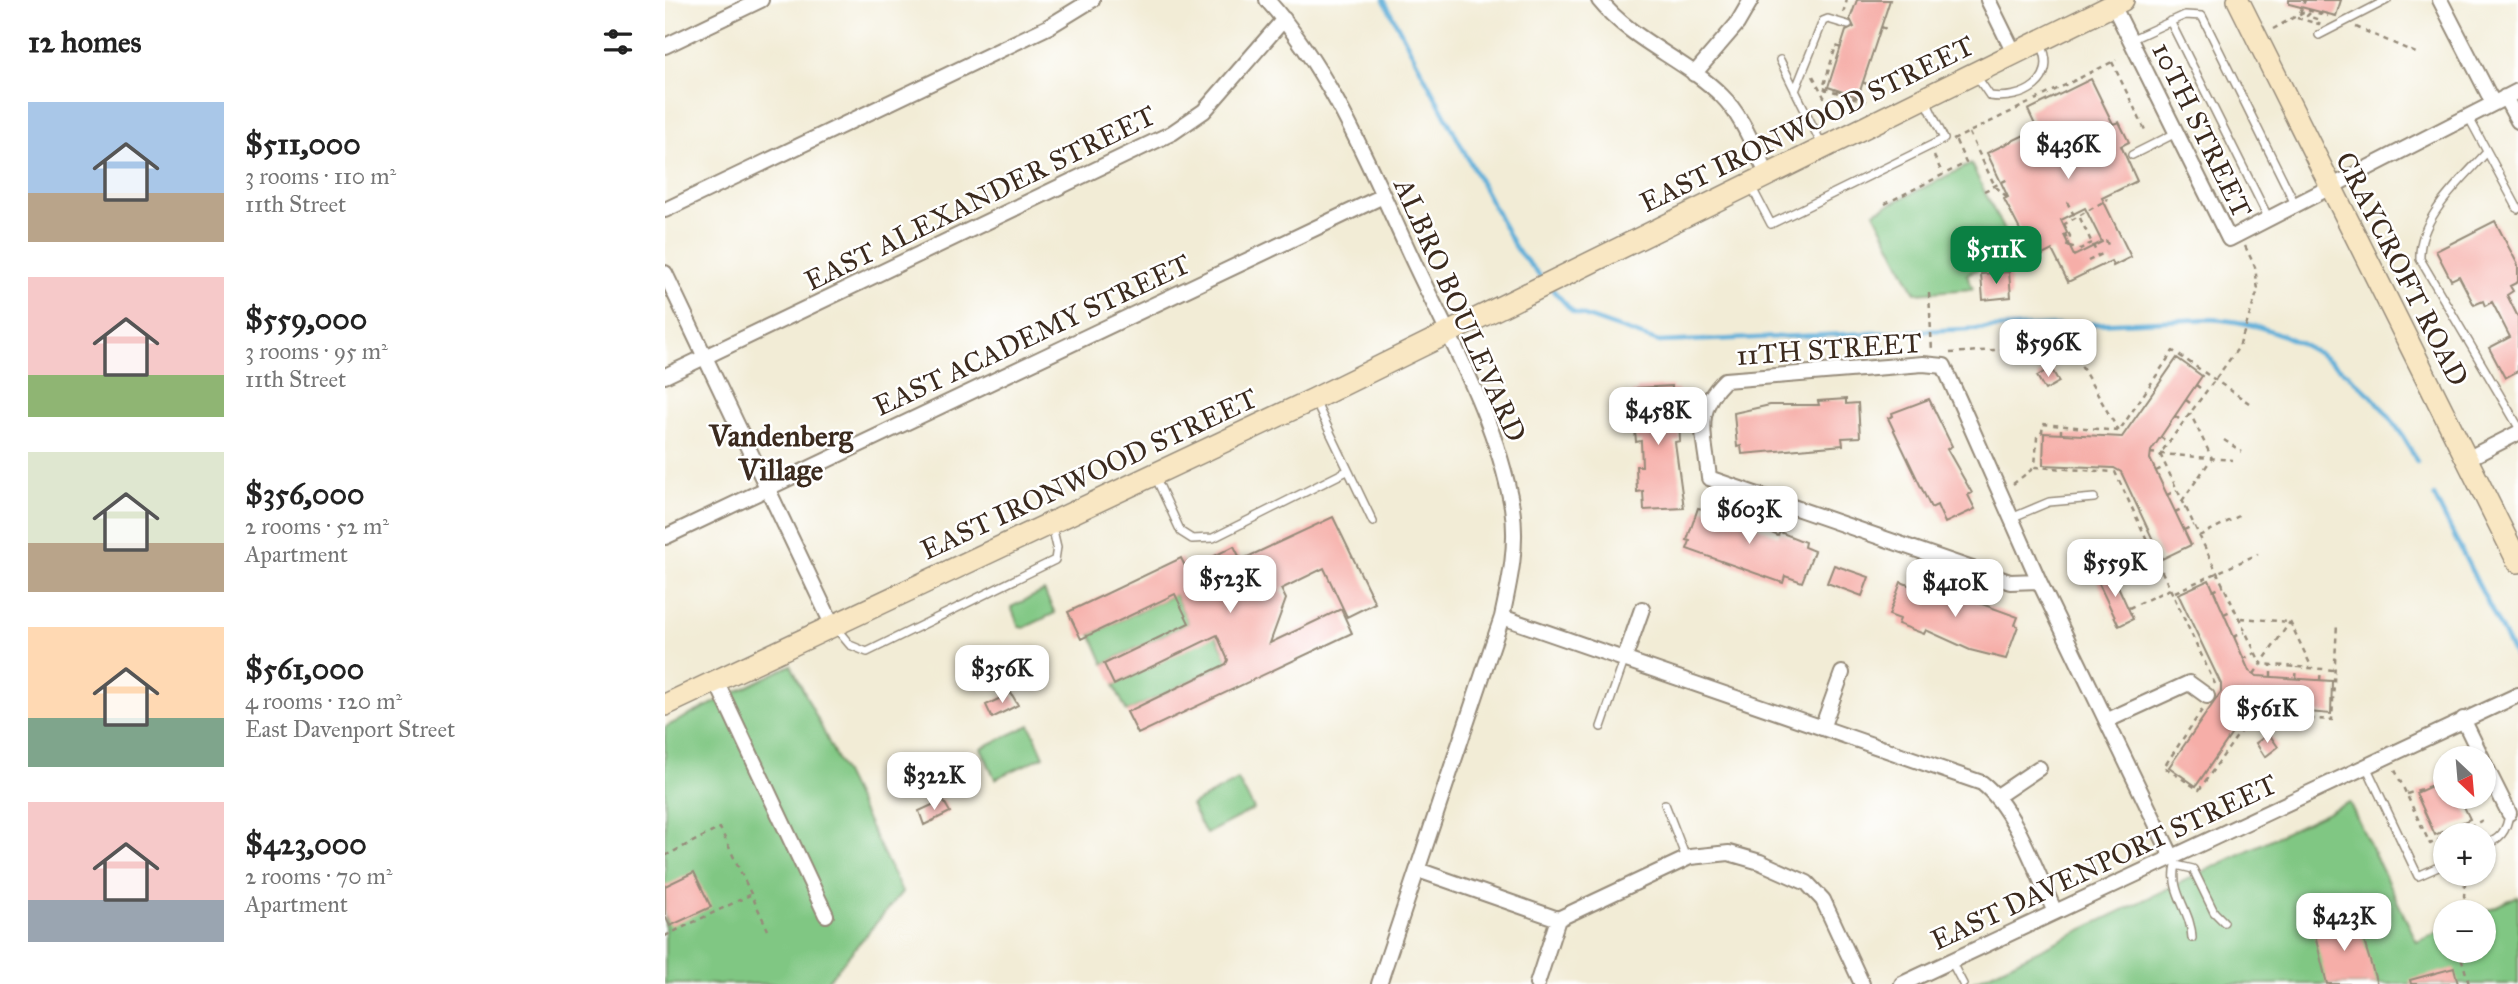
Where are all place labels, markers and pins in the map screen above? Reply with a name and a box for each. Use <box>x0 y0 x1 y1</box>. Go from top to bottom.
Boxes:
pin: $436K <box>2019 122 2117 181</box>
pin: $511K <box>1947 226 2045 286</box>
pin: $596K <box>1999 320 2097 379</box>
pin: $458K <box>1609 388 1707 447</box>
pin: $603K <box>1700 486 1798 546</box>
pin: $559K <box>2066 540 2164 599</box>
pin: $523K <box>1181 556 1279 615</box>
pin: $410K <box>1906 560 2004 619</box>
pin: $356K <box>953 646 1051 705</box>
pin: $561K <box>2218 686 2316 745</box>
pin: $322K <box>885 752 983 812</box>
pin: $423K <box>2295 894 2393 953</box>

